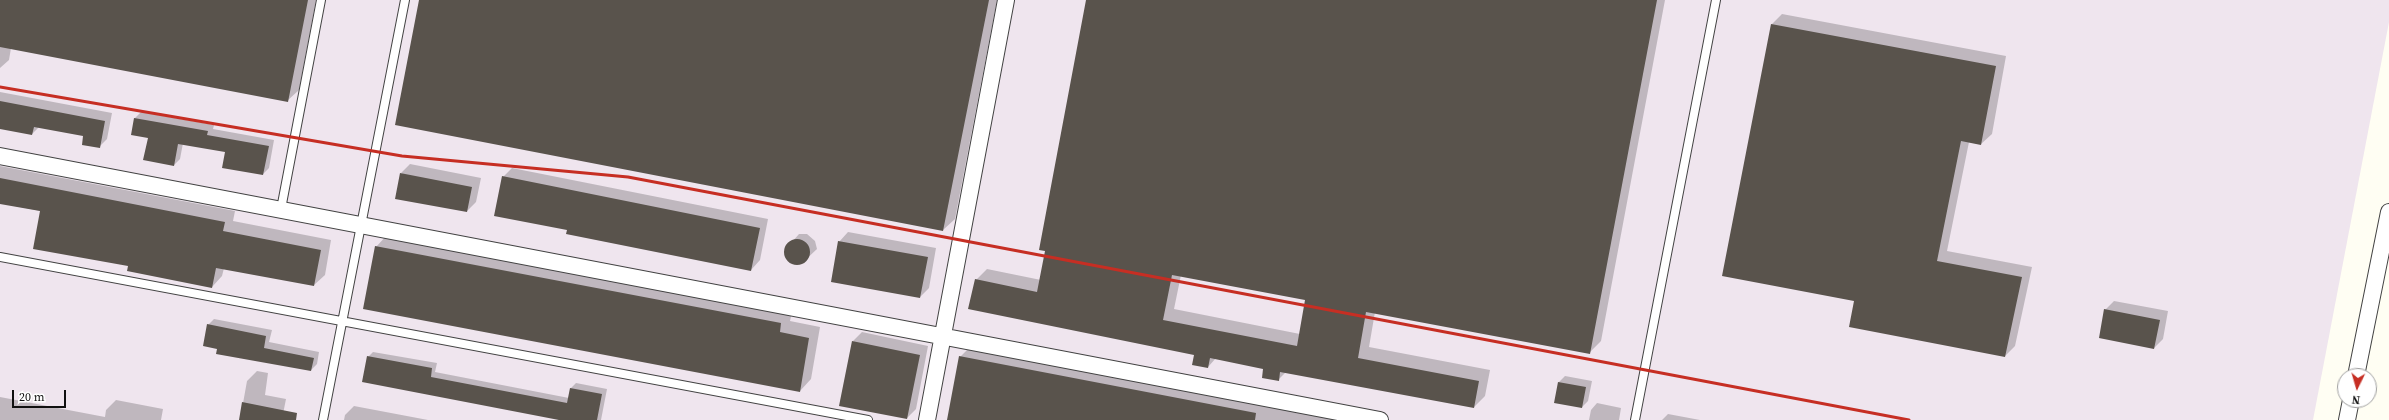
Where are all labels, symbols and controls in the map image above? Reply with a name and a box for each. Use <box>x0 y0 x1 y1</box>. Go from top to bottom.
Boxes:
north arrow <box>2337 368 2377 408</box>
scale bar <box>14 382 68 408</box>
text: 20 m <box>19 389 45 405</box>
text: N <box>2351 392 2361 407</box>

